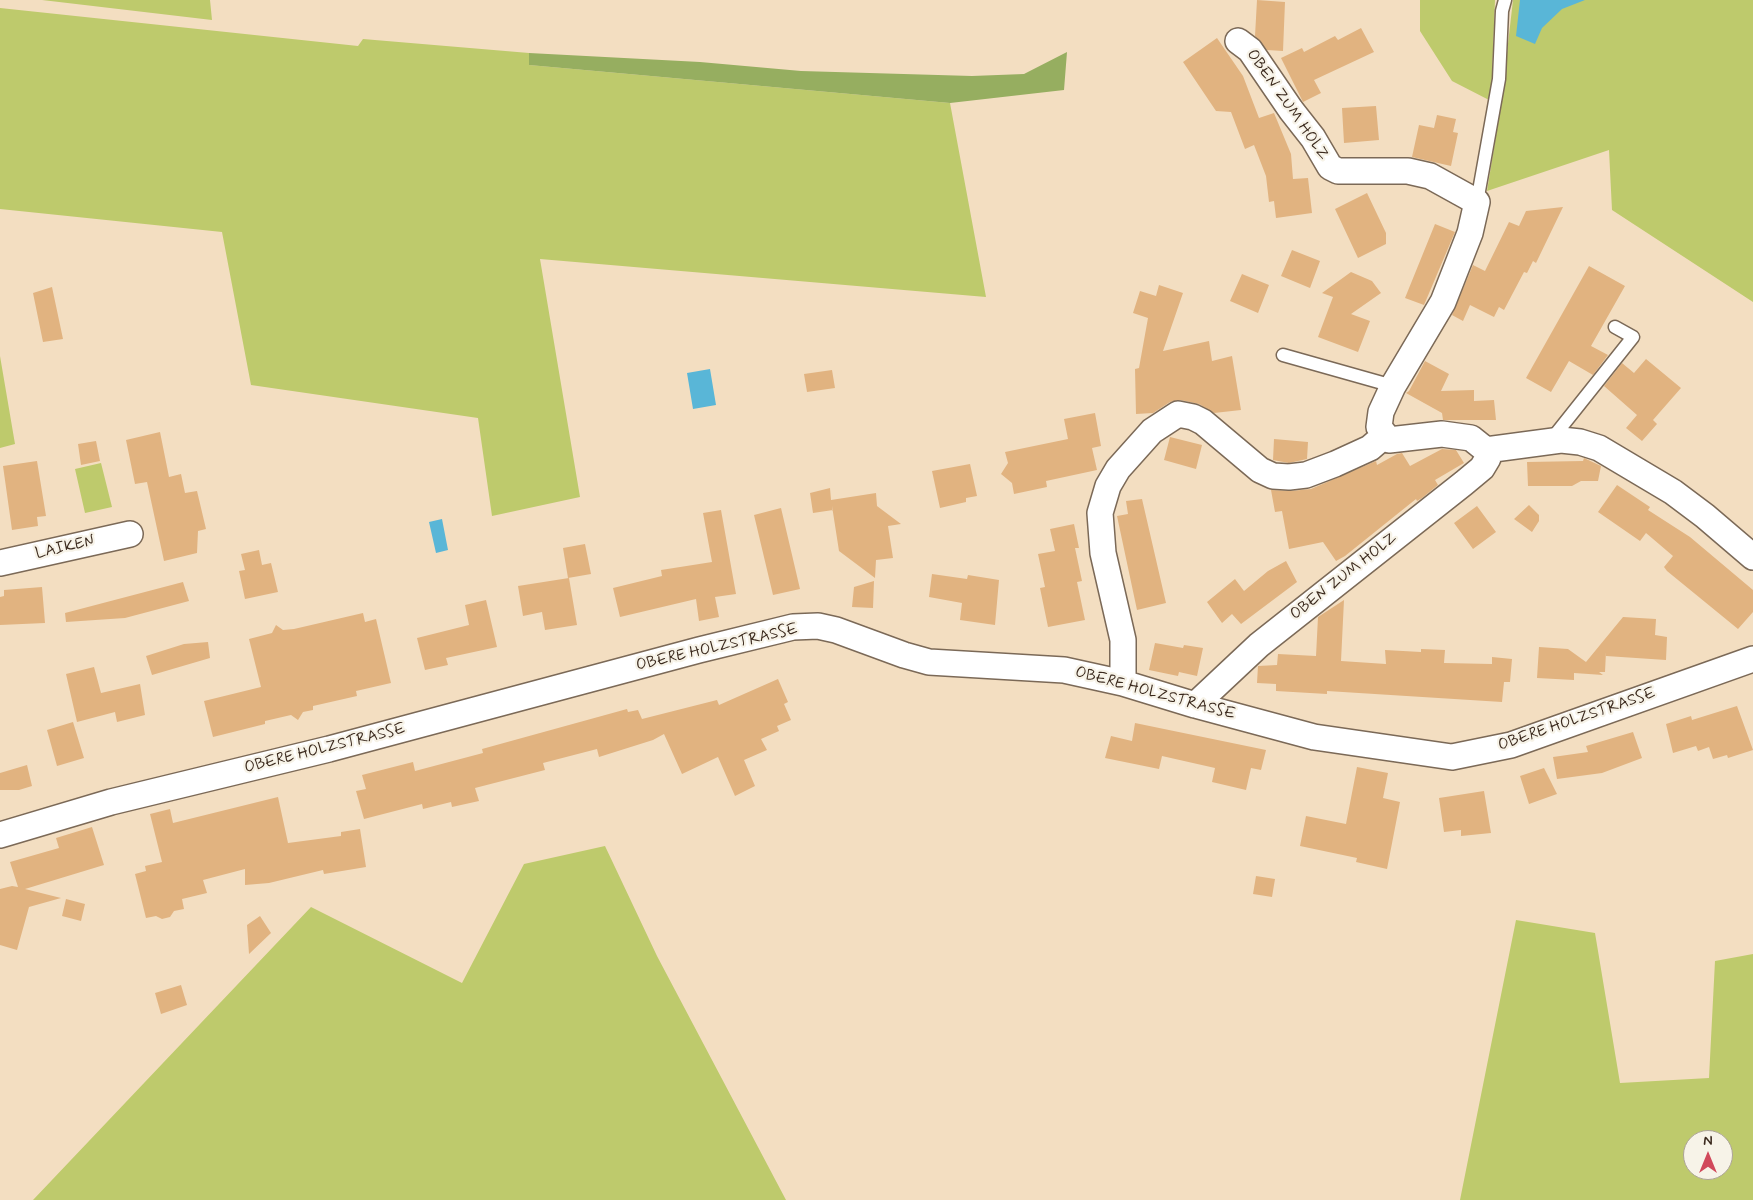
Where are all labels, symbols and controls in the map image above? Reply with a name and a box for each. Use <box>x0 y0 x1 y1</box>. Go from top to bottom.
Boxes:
street label: OBEN ZUM HOLZ <box>1242 46 1332 164</box>
street label: OBEN ZUM HOLZ <box>1287 529 1401 625</box>
street label: LAIKEN <box>34 532 96 564</box>
street label: OBERE HOLZSTRASSE <box>634 620 800 676</box>
street label: OBERE HOLZSTRASSE <box>1073 663 1237 725</box>
street label: OBERE HOLZSTRASSE <box>1496 684 1658 756</box>
street label: OBERE HOLZSTRASSE <box>243 720 407 778</box>
north arrow <box>1683 1130 1733 1180</box>
text: N <box>1703 1132 1713 1150</box>

